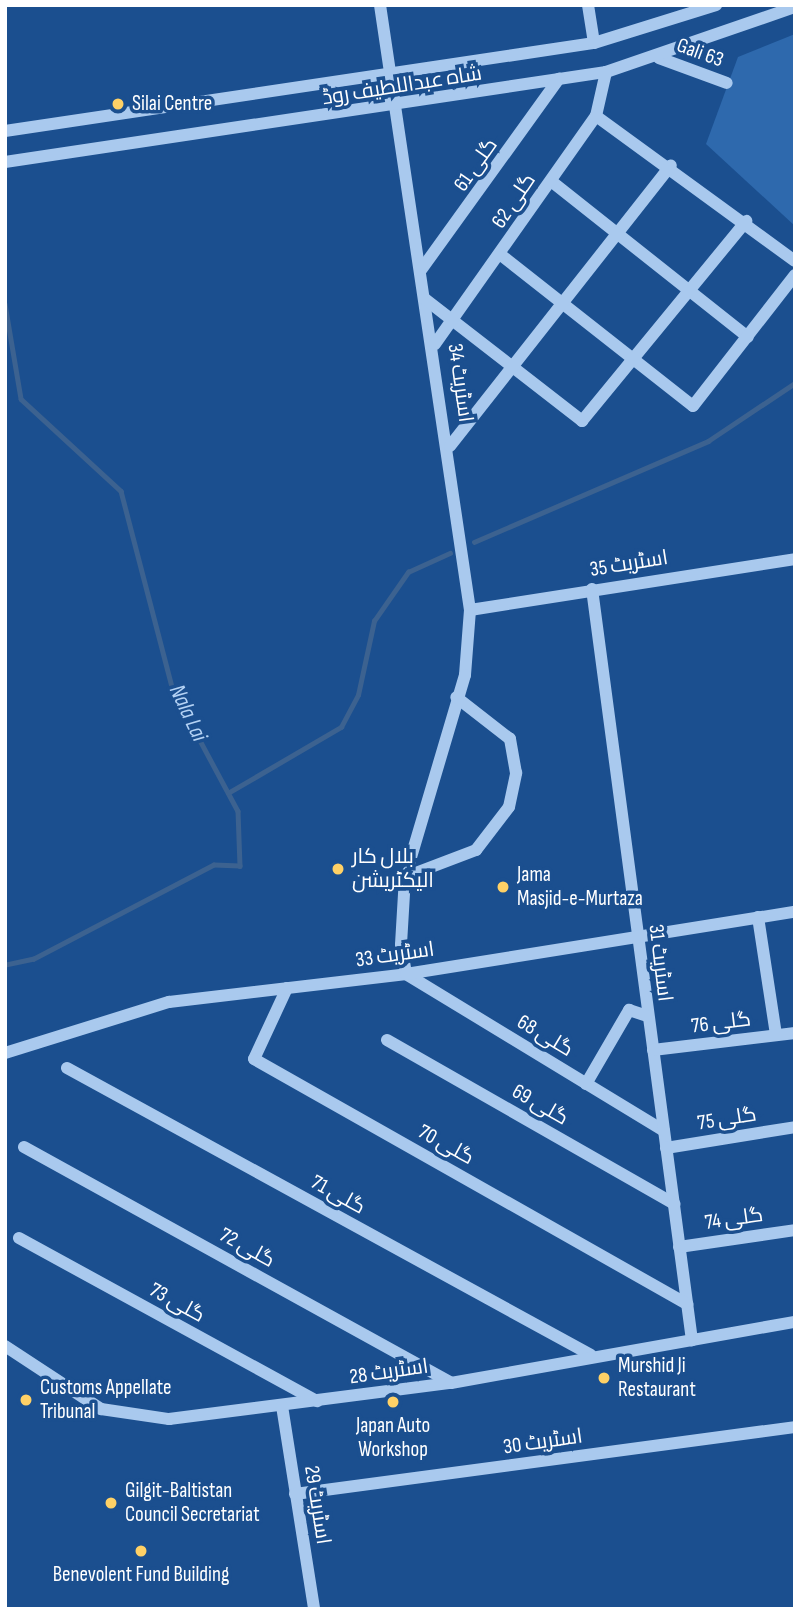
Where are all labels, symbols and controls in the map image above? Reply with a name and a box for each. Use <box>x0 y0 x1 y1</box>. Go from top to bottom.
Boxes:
street label: Gali 63 <box>673 33 727 73</box>
street label: شاہ عبداللطیف روڈ <box>320 61 484 111</box>
place label: Silai Centre <box>132 91 212 117</box>
marker: Silai Centre <box>110 96 126 112</box>
street label: گلی 61 <box>449 134 503 196</box>
street label: گلی 62 <box>487 169 541 233</box>
street label: اسٹریٹ 34 <box>442 342 478 424</box>
street label: اسٹریٹ 35 <box>588 545 670 583</box>
water label: Nala Lai <box>163 680 213 746</box>
place label: بلال کار الیکٹریشن <box>352 844 434 894</box>
marker: بلال کار الیکٹریشن <box>330 861 346 877</box>
place label: Jama Masjid-e-Murtaza <box>517 862 643 912</box>
marker: Jama Masjid-e-Murtaza <box>495 879 511 895</box>
street label: اسٹریٹ 31 <box>643 923 677 1003</box>
street label: اسٹریٹ 33 <box>354 937 436 973</box>
street label: گلی 76 <box>690 1007 752 1039</box>
street label: گلی 68 <box>512 1010 578 1062</box>
street label: گلی 69 <box>507 1079 573 1131</box>
street label: گلی 75 <box>696 1102 758 1136</box>
street label: گلی 70 <box>414 1119 478 1171</box>
street label: گلی 71 <box>306 1170 370 1220</box>
street label: گلی 74 <box>703 1202 765 1236</box>
street label: گلی 72 <box>215 1223 279 1273</box>
street label: گلی 73 <box>145 1277 209 1329</box>
place label: Murshid Ji Restaurant <box>618 1353 696 1403</box>
street label: اسٹریٹ 28 <box>348 1354 430 1390</box>
marker: Murshid Ji Restaurant <box>596 1370 612 1386</box>
place label: Customs Appellate Tribunal <box>40 1375 172 1425</box>
marker: Customs Appellate Tribunal <box>18 1392 34 1408</box>
marker: Japan Auto Workshop <box>385 1394 401 1410</box>
place label: Japan Auto Workshop <box>356 1413 430 1463</box>
street label: اسٹریٹ 30 <box>502 1424 584 1460</box>
street label: اسٹریٹ 29 <box>298 1464 336 1546</box>
place label: Gilgit-Baltistan Council Secretariat <box>125 1478 260 1528</box>
marker: Gilgit-Baltistan Council Secretariat <box>103 1495 119 1511</box>
marker: Benevolent Fund Building <box>133 1543 149 1559</box>
place label: Benevolent Fund Building <box>53 1562 229 1588</box>

